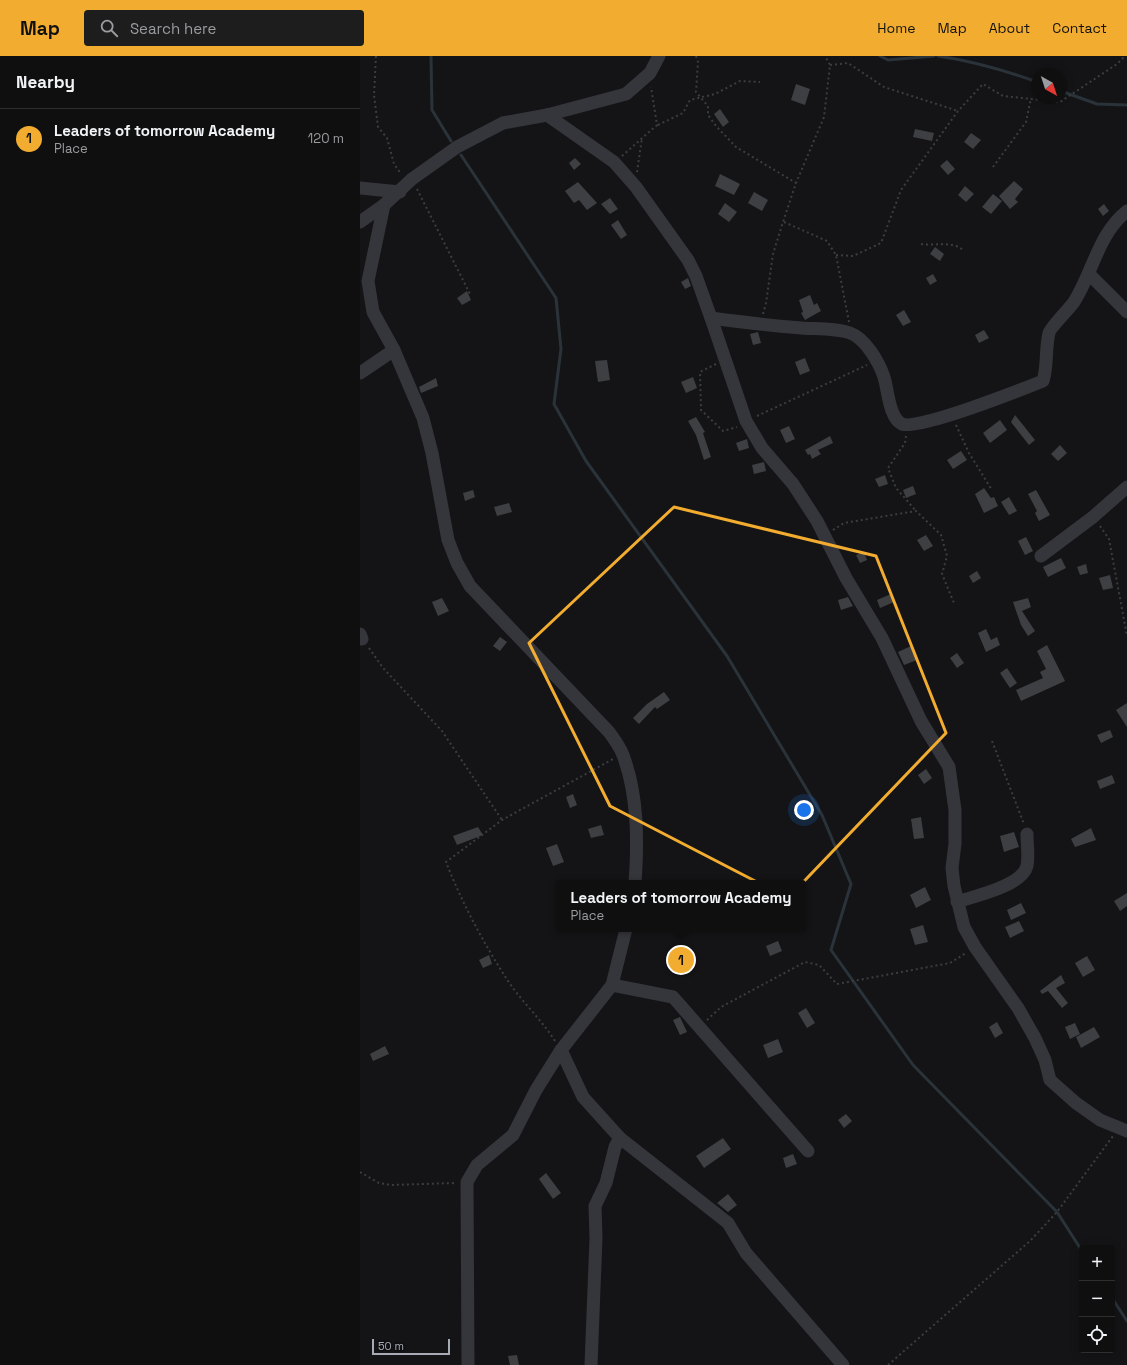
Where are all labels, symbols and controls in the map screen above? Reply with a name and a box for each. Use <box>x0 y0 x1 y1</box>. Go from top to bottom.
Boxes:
search box <box>84 10 364 46</box>
text: Map <box>20 16 60 41</box>
icon: search <box>98 17 120 39</box>
text: Search here <box>130 19 216 38</box>
text: Home <box>877 19 915 37</box>
text: Map <box>937 19 967 37</box>
text: About <box>989 19 1030 37</box>
text: Contact <box>1052 19 1107 37</box>
north arrow <box>1031 68 1067 104</box>
text: Nearby <box>16 71 75 93</box>
text: Leaders of tomorrow Academy <box>54 121 275 140</box>
text: 1 <box>26 130 32 147</box>
text: 120 m <box>308 130 344 147</box>
text: Place <box>54 140 88 157</box>
your location <box>794 800 814 820</box>
popup <box>556 880 806 932</box>
text: Leaders of tomorrow Academy <box>570 888 792 907</box>
text: Place <box>570 907 604 924</box>
pin: 1 <box>668 945 694 975</box>
map controls <box>1079 1245 1115 1353</box>
button: + <box>1079 1245 1115 1281</box>
button: − <box>1079 1281 1115 1317</box>
button: locate <box>1079 1317 1115 1353</box>
scale bar <box>372 1337 450 1356</box>
text: 50 m <box>378 1339 404 1353</box>

